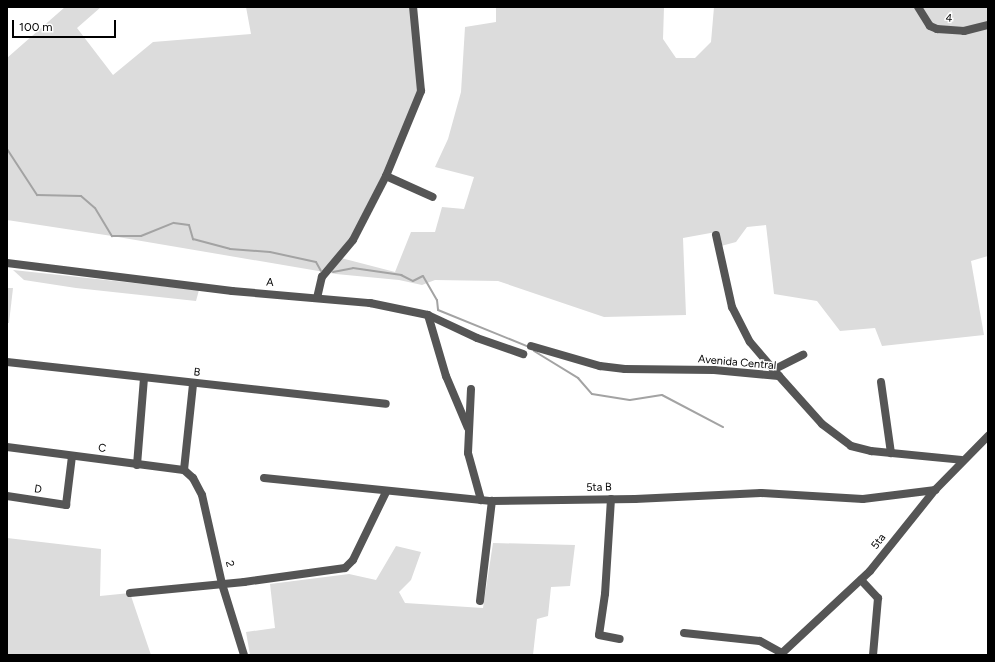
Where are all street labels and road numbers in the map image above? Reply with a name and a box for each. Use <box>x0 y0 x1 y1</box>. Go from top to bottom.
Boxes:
street label: 4 <box>945 12 953 26</box>
street label: A <box>266 276 274 290</box>
street label: Avenida Central <box>697 353 777 373</box>
street label: B <box>193 366 201 380</box>
street label: C <box>97 442 107 456</box>
street label: 5ta B <box>586 481 612 495</box>
street label: D <box>33 483 43 497</box>
street label: 5ta <box>869 532 889 552</box>
street label: 2 <box>222 559 236 569</box>

